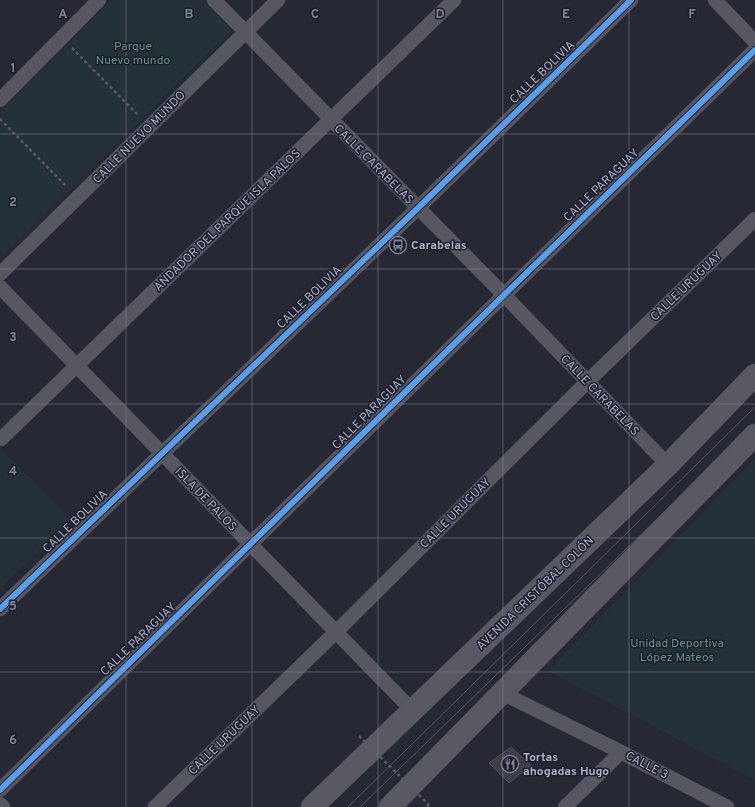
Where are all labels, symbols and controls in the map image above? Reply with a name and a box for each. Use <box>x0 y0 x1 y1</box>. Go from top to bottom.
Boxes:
text: A <box>58 7 68 23</box>
text: B <box>185 7 194 23</box>
text: C <box>311 7 319 23</box>
text: D <box>435 7 445 23</box>
text: E <box>562 7 570 23</box>
text: F <box>688 7 696 23</box>
street label: CALLE BOLIVIA <box>507 38 579 108</box>
park label: Parque Nuevo mundo <box>96 39 170 69</box>
text: 1 <box>10 61 16 77</box>
street label: CALLE NUEVO MUNDO <box>90 88 190 188</box>
street label: CALLE CARABELAS <box>330 121 417 208</box>
street label: CALLE PARAGUAY <box>560 145 643 226</box>
street label: ANDADOR DEL PARQUE ISLA PALOS <box>151 146 305 295</box>
text: 2 <box>9 195 17 211</box>
bus stop icon: Carabelas <box>388 235 408 255</box>
place label: Carabelas <box>411 238 467 254</box>
street label: CALLE URUGUAY <box>647 248 726 325</box>
street label: CALLE BOLIVIA <box>274 263 346 333</box>
text: 3 <box>9 330 17 346</box>
street label: CALLE CARABELAS <box>556 352 642 440</box>
street label: CALLE PARAGUAY <box>329 372 411 453</box>
text: 4 <box>9 464 17 480</box>
street label: ISLA DE PALOS <box>171 464 240 535</box>
street label: CALLE URUGUAY <box>417 475 495 553</box>
street label: CALLE BOLIVIA <box>40 487 112 557</box>
street label: AVENIDA CRISTÓBAL COLÓN <box>473 533 598 654</box>
text: 5 <box>9 599 17 615</box>
street label: CALLE PARAGUAY <box>97 599 180 680</box>
park label: Unidad Deportiva López Mateos <box>630 636 724 666</box>
street label: CALLE URUGUAY <box>185 702 264 779</box>
text: 6 <box>9 733 17 749</box>
street label: CALLE 3 <box>622 748 671 783</box>
place label: Tortas ahogadas Hugo <box>523 750 609 780</box>
restaurant icon: Tortas ahogadas Hugo <box>500 754 520 774</box>

